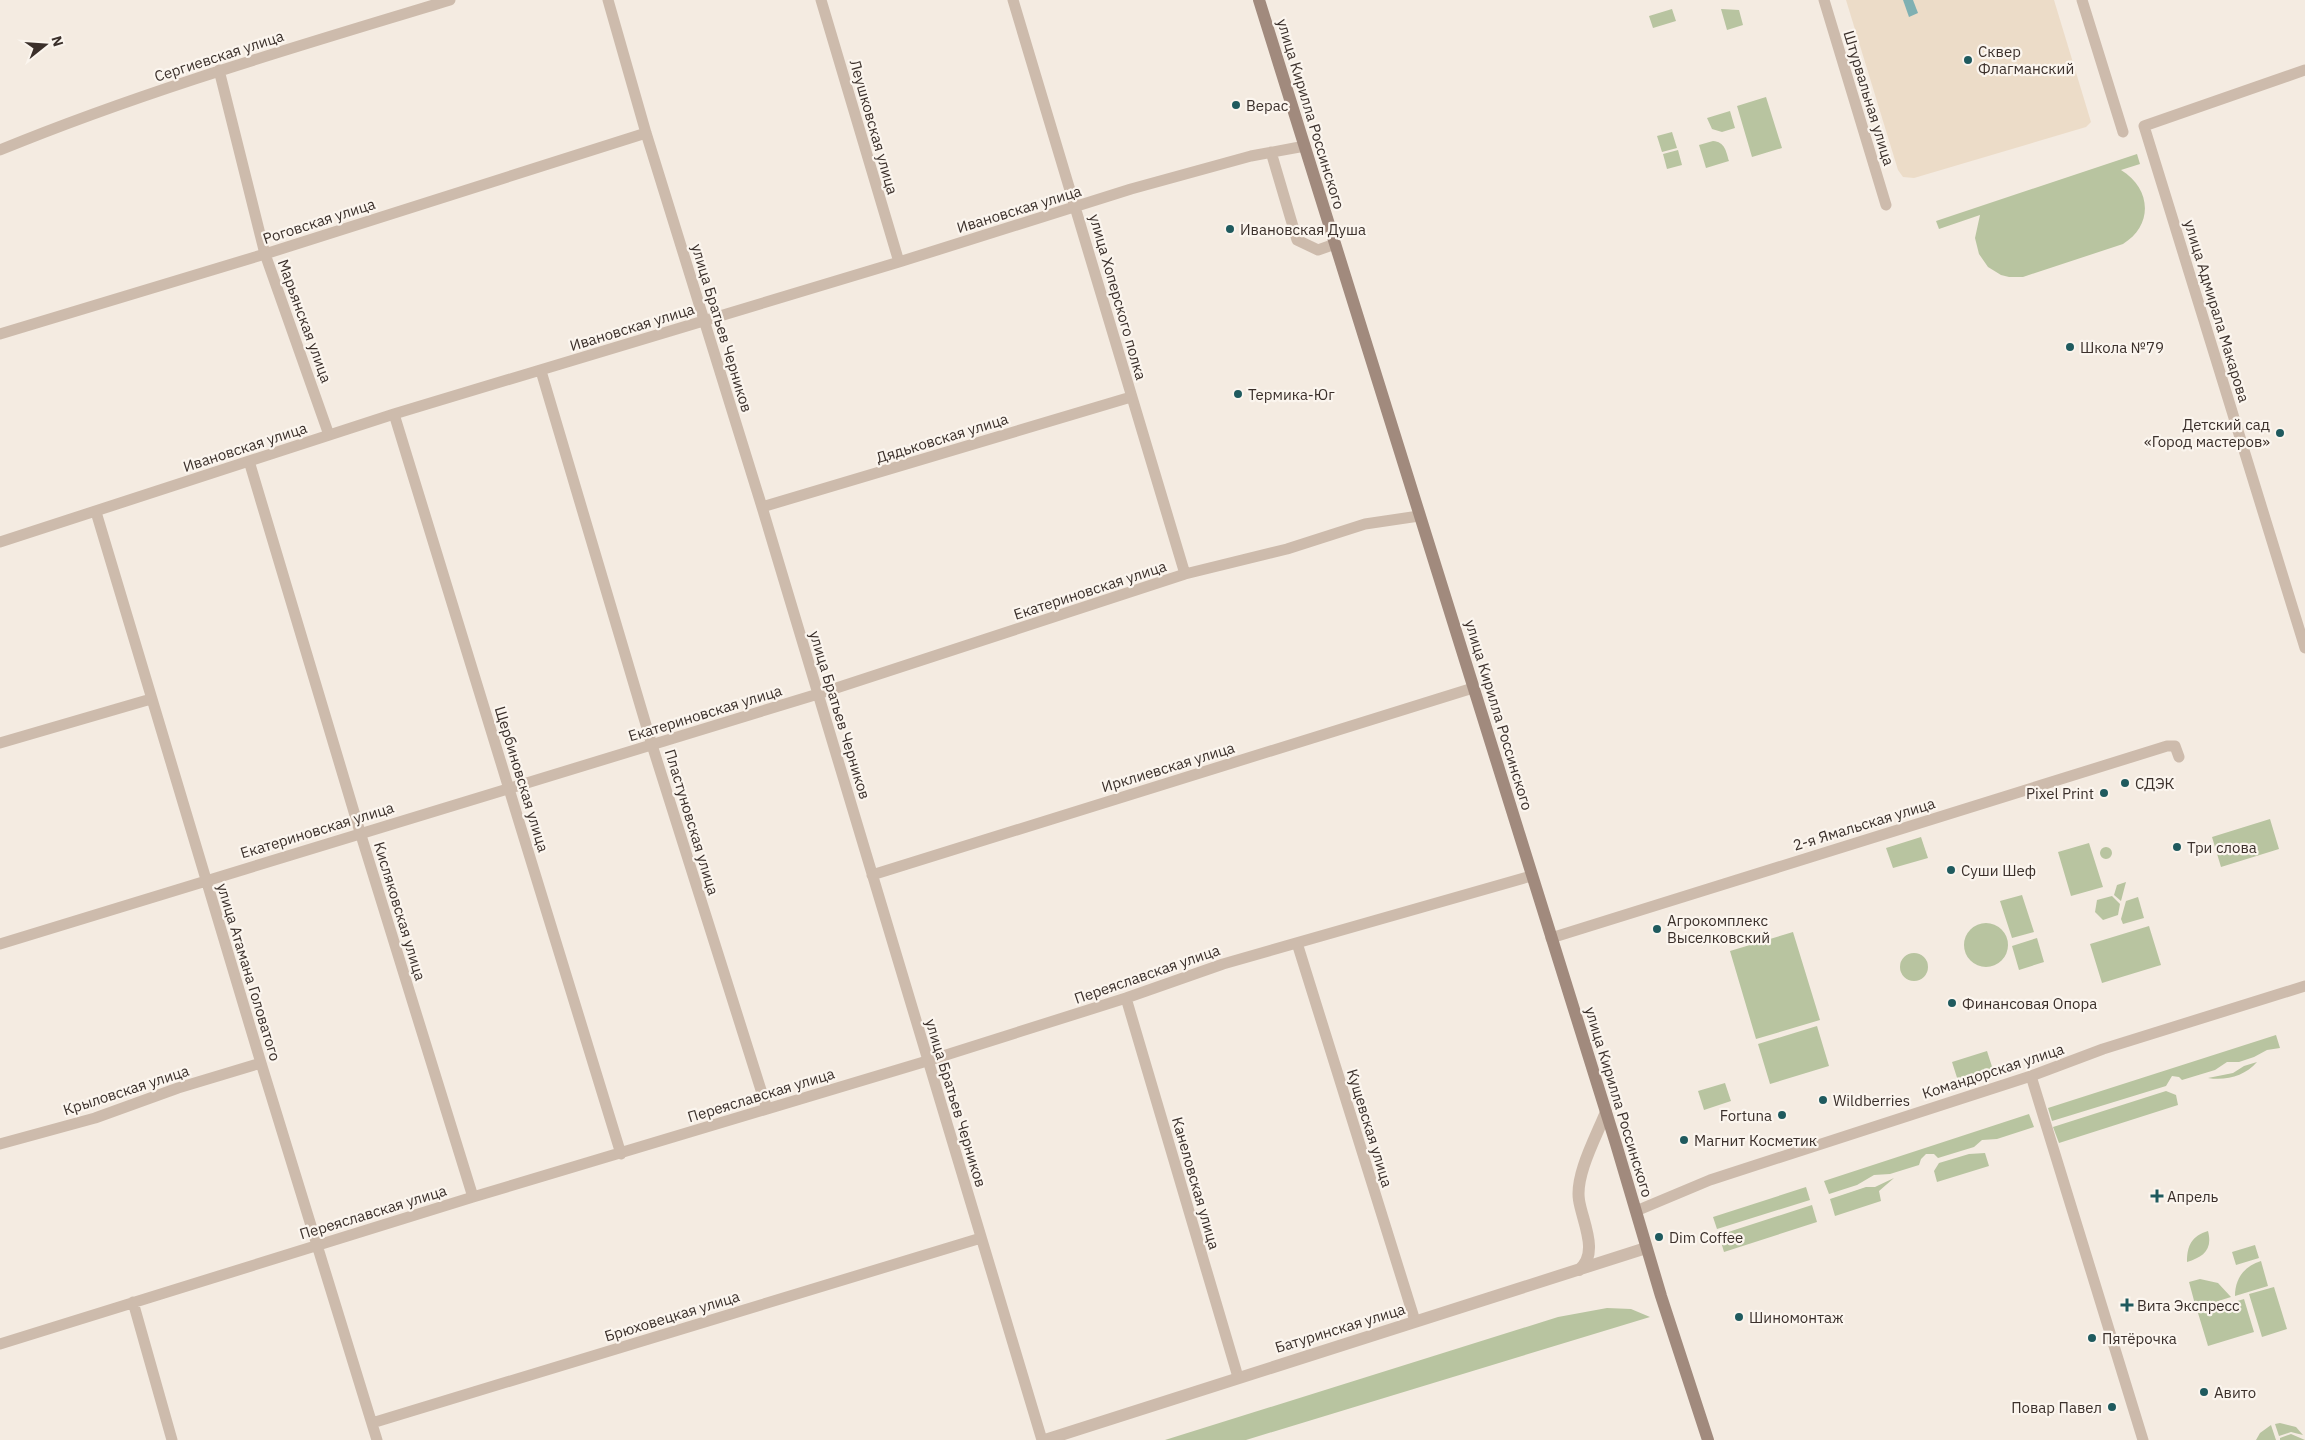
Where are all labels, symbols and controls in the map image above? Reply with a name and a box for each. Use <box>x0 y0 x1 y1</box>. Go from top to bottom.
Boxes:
street label: улица Кирилла Россинского <box>1273 16 1349 212</box>
north arrow <box>20 20 70 70</box>
street label: Сергиевская улица <box>152 26 286 86</box>
street label: Штурвальная улица <box>1839 28 1899 168</box>
text: N <box>47 34 68 49</box>
place label: Сквер Флагманский <box>1978 42 2074 78</box>
marker: Сквер Флагманский <box>1962 54 1974 66</box>
street label: Леушковская улица <box>846 57 902 197</box>
place label: Верас <box>1246 96 1289 115</box>
marker: Верас <box>1230 99 1242 111</box>
street label: Ивановская улица <box>954 181 1084 237</box>
street label: Роговская улица <box>260 194 378 248</box>
street label: улица Хоперского полка <box>1085 212 1151 382</box>
street label: улица Адмирала Макарова <box>2180 217 2254 405</box>
place label: Ивановская Душа <box>1240 220 1366 239</box>
marker: Ивановская Душа <box>1224 223 1236 235</box>
street label: улица Братьев Черников <box>687 241 757 415</box>
street label: Марьянская улица <box>274 257 336 385</box>
street label: Ивановская улица <box>567 299 697 355</box>
place label: Школа №79 <box>2080 338 2164 357</box>
marker: Школа №79 <box>2064 341 2076 353</box>
place label: Термика-Юг <box>1248 385 1335 404</box>
marker: Термика-Юг <box>1232 388 1244 400</box>
street label: Дядьковская улица <box>874 409 1010 467</box>
place label: Детский сад «Город мастеров» <box>2144 415 2270 451</box>
street label: Ивановская улица <box>181 418 309 476</box>
marker: Детский сад «Город мастеров» <box>2274 427 2286 439</box>
street label: Екатериновская улица <box>1011 556 1169 624</box>
street label: улица Кирилла Россинского <box>1461 617 1537 813</box>
street label: улица Братьев Черников <box>805 628 875 802</box>
street label: Екатериновская улица <box>626 681 784 745</box>
street label: Щербиновская улица <box>491 704 553 854</box>
street label: Ирклиевская улица <box>1099 738 1237 796</box>
street label: Пластуновская улица <box>661 747 723 897</box>
place label: СДЭК <box>2135 774 2175 793</box>
marker: СДЭК <box>2119 777 2131 789</box>
place label: Pixel Print <box>2026 784 2094 803</box>
marker: Pixel Print <box>2098 787 2110 799</box>
street label: 2-я Ямальская улица <box>1791 793 1937 855</box>
street label: Екатериновская улица <box>238 798 396 862</box>
place label: Три слова <box>2187 838 2257 857</box>
street label: Кисляковская улица <box>370 839 430 983</box>
marker: Три слова <box>2171 841 2183 853</box>
place label: Суши Шеф <box>1961 861 2036 880</box>
marker: Суши Шеф <box>1945 864 1957 876</box>
street label: улица Атамана Головатого <box>213 881 285 1063</box>
place label: Агрокомплекс Выселковский <box>1667 911 1770 947</box>
marker: Агрокомплекс Выселковский <box>1651 923 1663 935</box>
street label: Переяславская улица <box>1072 940 1222 1008</box>
place label: Финансовая Опора <box>1962 994 2097 1013</box>
marker: Финансовая Опора <box>1946 997 1958 1009</box>
street label: улица Кирилла Россинского <box>1581 1004 1657 1200</box>
street label: улица Братьев Черников <box>921 1016 991 1190</box>
street label: Командорская улица <box>1920 1039 2066 1103</box>
street label: Крыловская улица <box>61 1061 191 1119</box>
street label: Переяславская улица <box>685 1064 837 1126</box>
street label: Кущевская улица <box>1343 1067 1397 1189</box>
place label: Wildberries <box>1833 1091 1910 1110</box>
marker: Wildberries <box>1817 1094 1829 1106</box>
place label: Fortuna <box>1720 1106 1772 1125</box>
marker: Fortuna <box>1776 1109 1788 1121</box>
street label: Канеловская улица <box>1168 1115 1224 1251</box>
place label: Магнит Косметик <box>1694 1131 1817 1150</box>
marker: Магнит Косметик <box>1678 1134 1690 1146</box>
street label: Переяславская улица <box>297 1181 449 1243</box>
place label: Апрель <box>2167 1187 2219 1206</box>
marker: Апрель <box>2151 1190 2163 1202</box>
place label: Dim Coffee <box>1669 1228 1743 1247</box>
marker: Dim Coffee <box>1653 1231 1665 1243</box>
street label: Брюховецкая улица <box>602 1286 742 1346</box>
place label: Вита Экспресс <box>2137 1296 2240 1315</box>
street label: Батуринская улица <box>1273 1299 1407 1357</box>
marker: Вита Экспресс <box>2121 1299 2133 1311</box>
place label: Шиномонтаж <box>1749 1308 1844 1327</box>
marker: Шиномонтаж <box>1733 1311 1745 1323</box>
place label: Пятёрочка <box>2102 1329 2177 1348</box>
marker: Пятёрочка <box>2086 1332 2098 1344</box>
place label: Авито <box>2214 1383 2256 1402</box>
marker: Авито <box>2198 1386 2210 1398</box>
place label: Повар Павел <box>2011 1398 2102 1417</box>
marker: Повар Павел <box>2106 1401 2118 1413</box>

